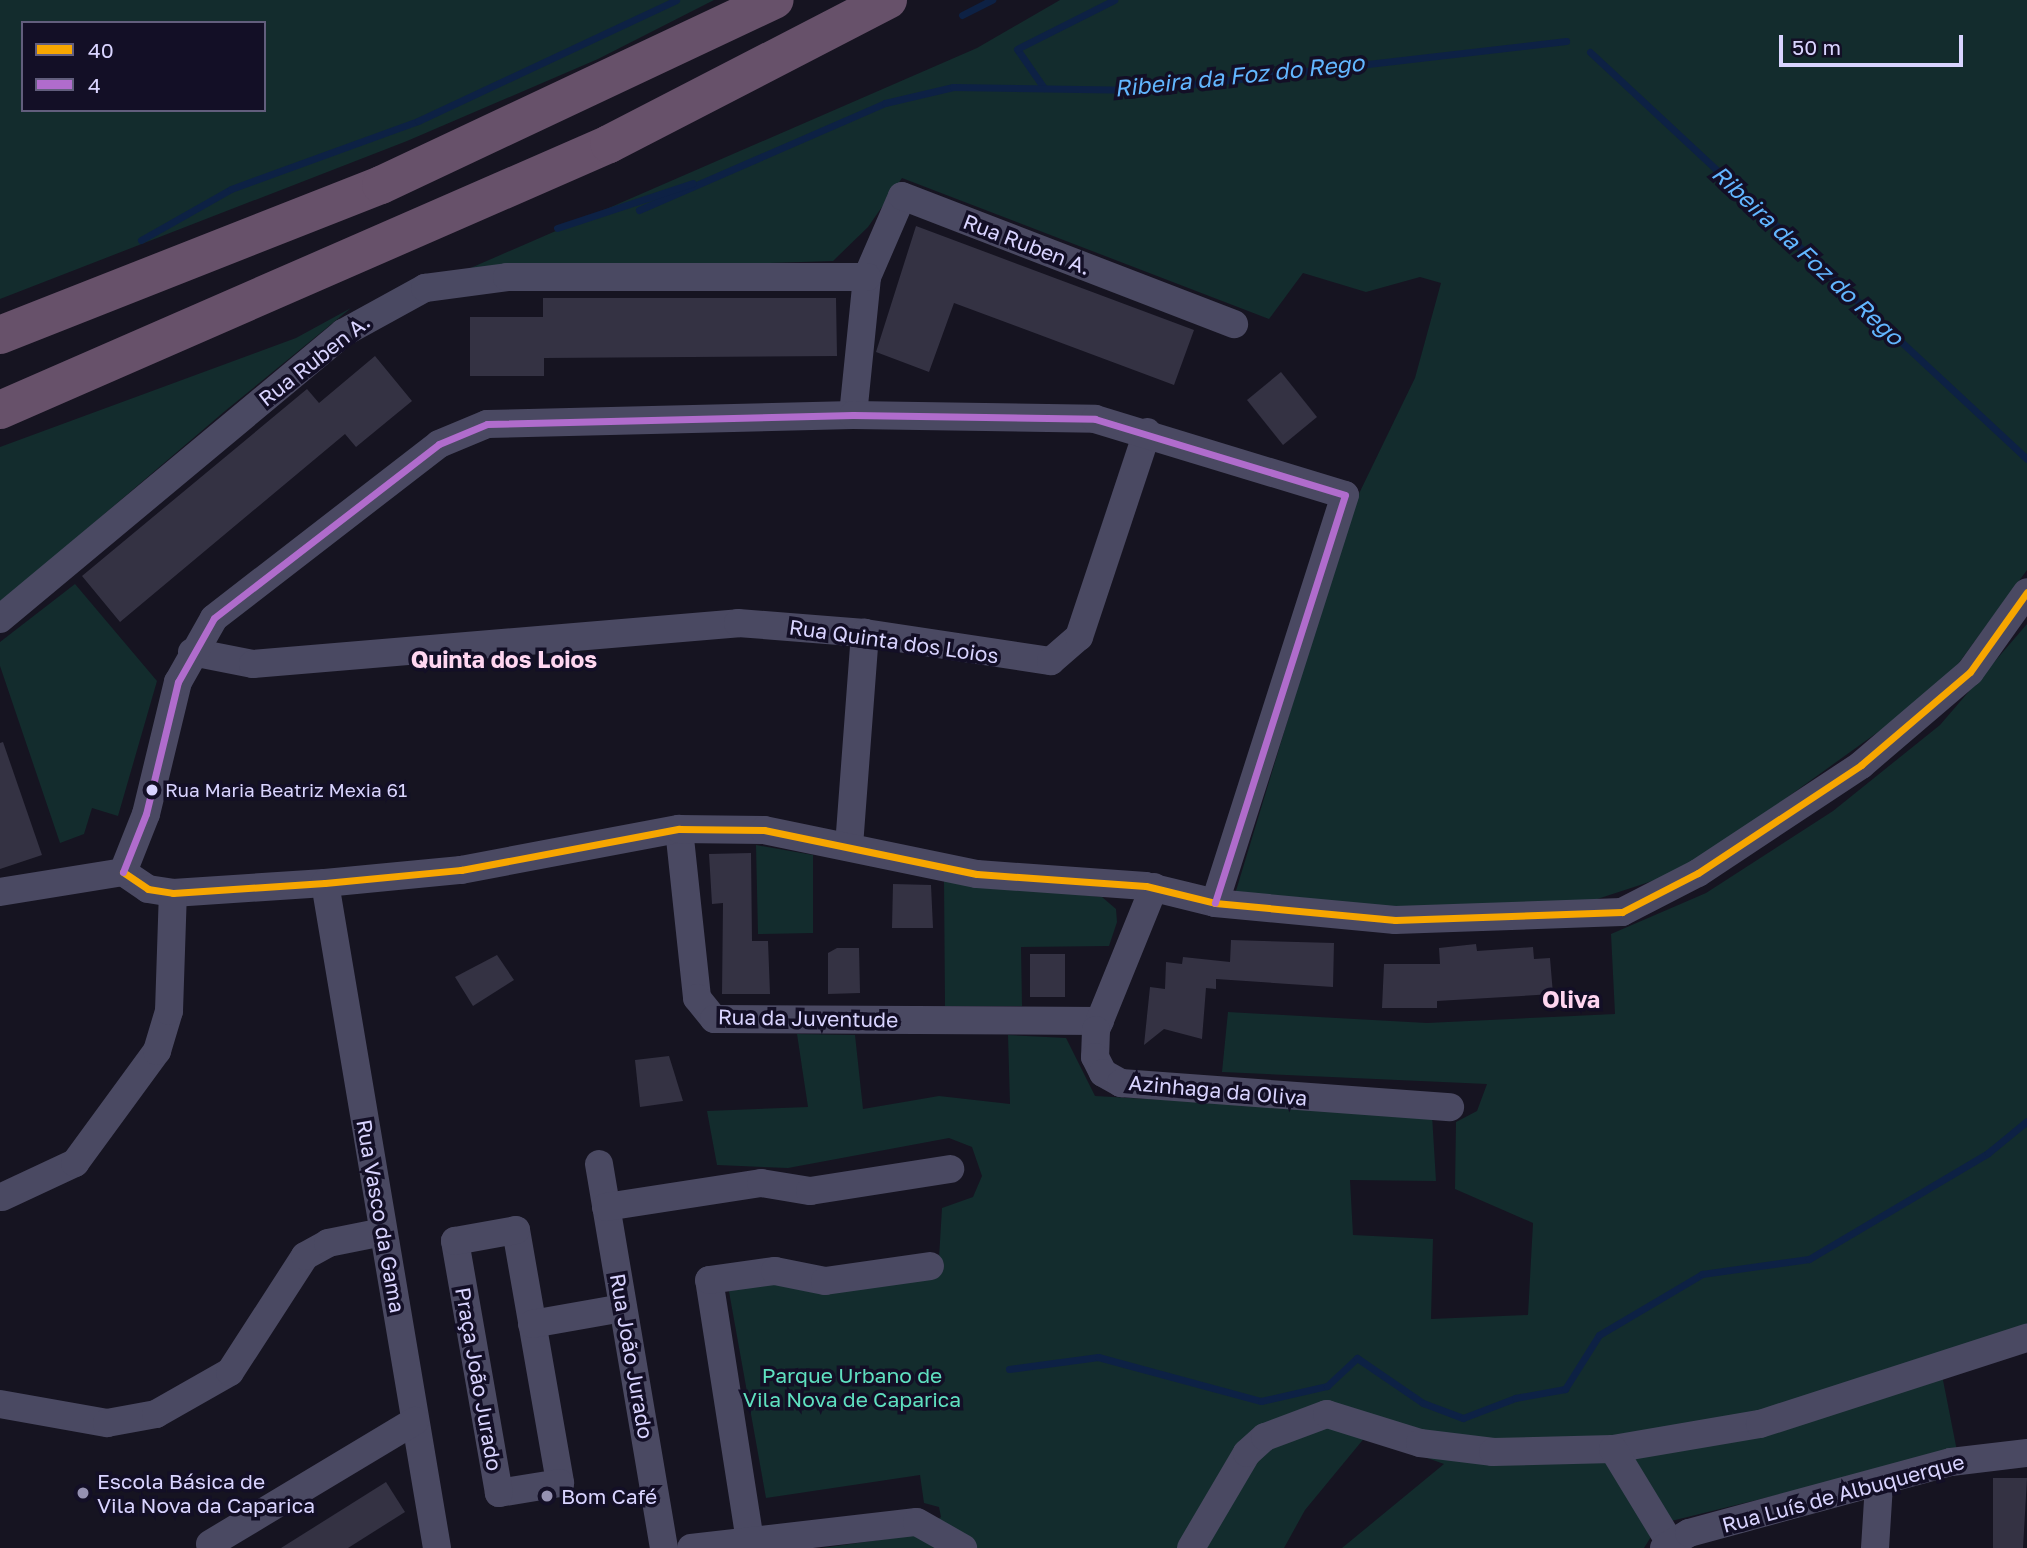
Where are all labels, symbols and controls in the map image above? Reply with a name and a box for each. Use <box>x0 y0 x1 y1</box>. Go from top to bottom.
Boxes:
legend <box>21 21 266 112</box>
scale bar <box>1782 21 1966 65</box>
text: 50 m <box>1792 34 1841 60</box>
text: 40 <box>88 37 114 63</box>
water label: Ribeira da Foz do Rego <box>1113 48 1365 102</box>
text: 4 <box>88 72 101 98</box>
water label: Ribeira da Foz do Rego <box>1707 159 1909 351</box>
street label: Rua Ruben A. <box>960 208 1094 280</box>
street label: Rua Ruben A. <box>253 309 375 411</box>
street label: Rua Quinta dos Loios <box>788 614 1000 668</box>
district label: Quinta dos Loios <box>411 645 597 673</box>
place label: Rua Maria Beatriz Mexia 61 <box>165 779 407 801</box>
marker: Rua Maria Beatriz Mexia 61 <box>145 783 159 797</box>
district label: Oliva <box>1542 985 1600 1013</box>
street label: Rua da Juventude <box>718 1004 898 1032</box>
street label: Azinhaga da Oliva <box>1128 1070 1308 1110</box>
street label: Rua Vasco da Gama <box>352 1117 410 1315</box>
street label: Rua João Jurado <box>605 1271 659 1441</box>
street label: Praça João Jurado <box>450 1285 508 1473</box>
park label: Parque Urbano de Vila Nova de Caparica <box>743 1362 961 1412</box>
street label: Rua Luís de Albuquerque <box>1719 1448 1967 1538</box>
place label: Escola Básica de Vila Nova da Caparica <box>97 1468 315 1518</box>
place label: Bom Café <box>561 1483 657 1509</box>
marker: Escola Básica de Vila Nova da Caparica <box>75 1485 91 1501</box>
marker: Bom Café <box>539 1488 555 1504</box>

